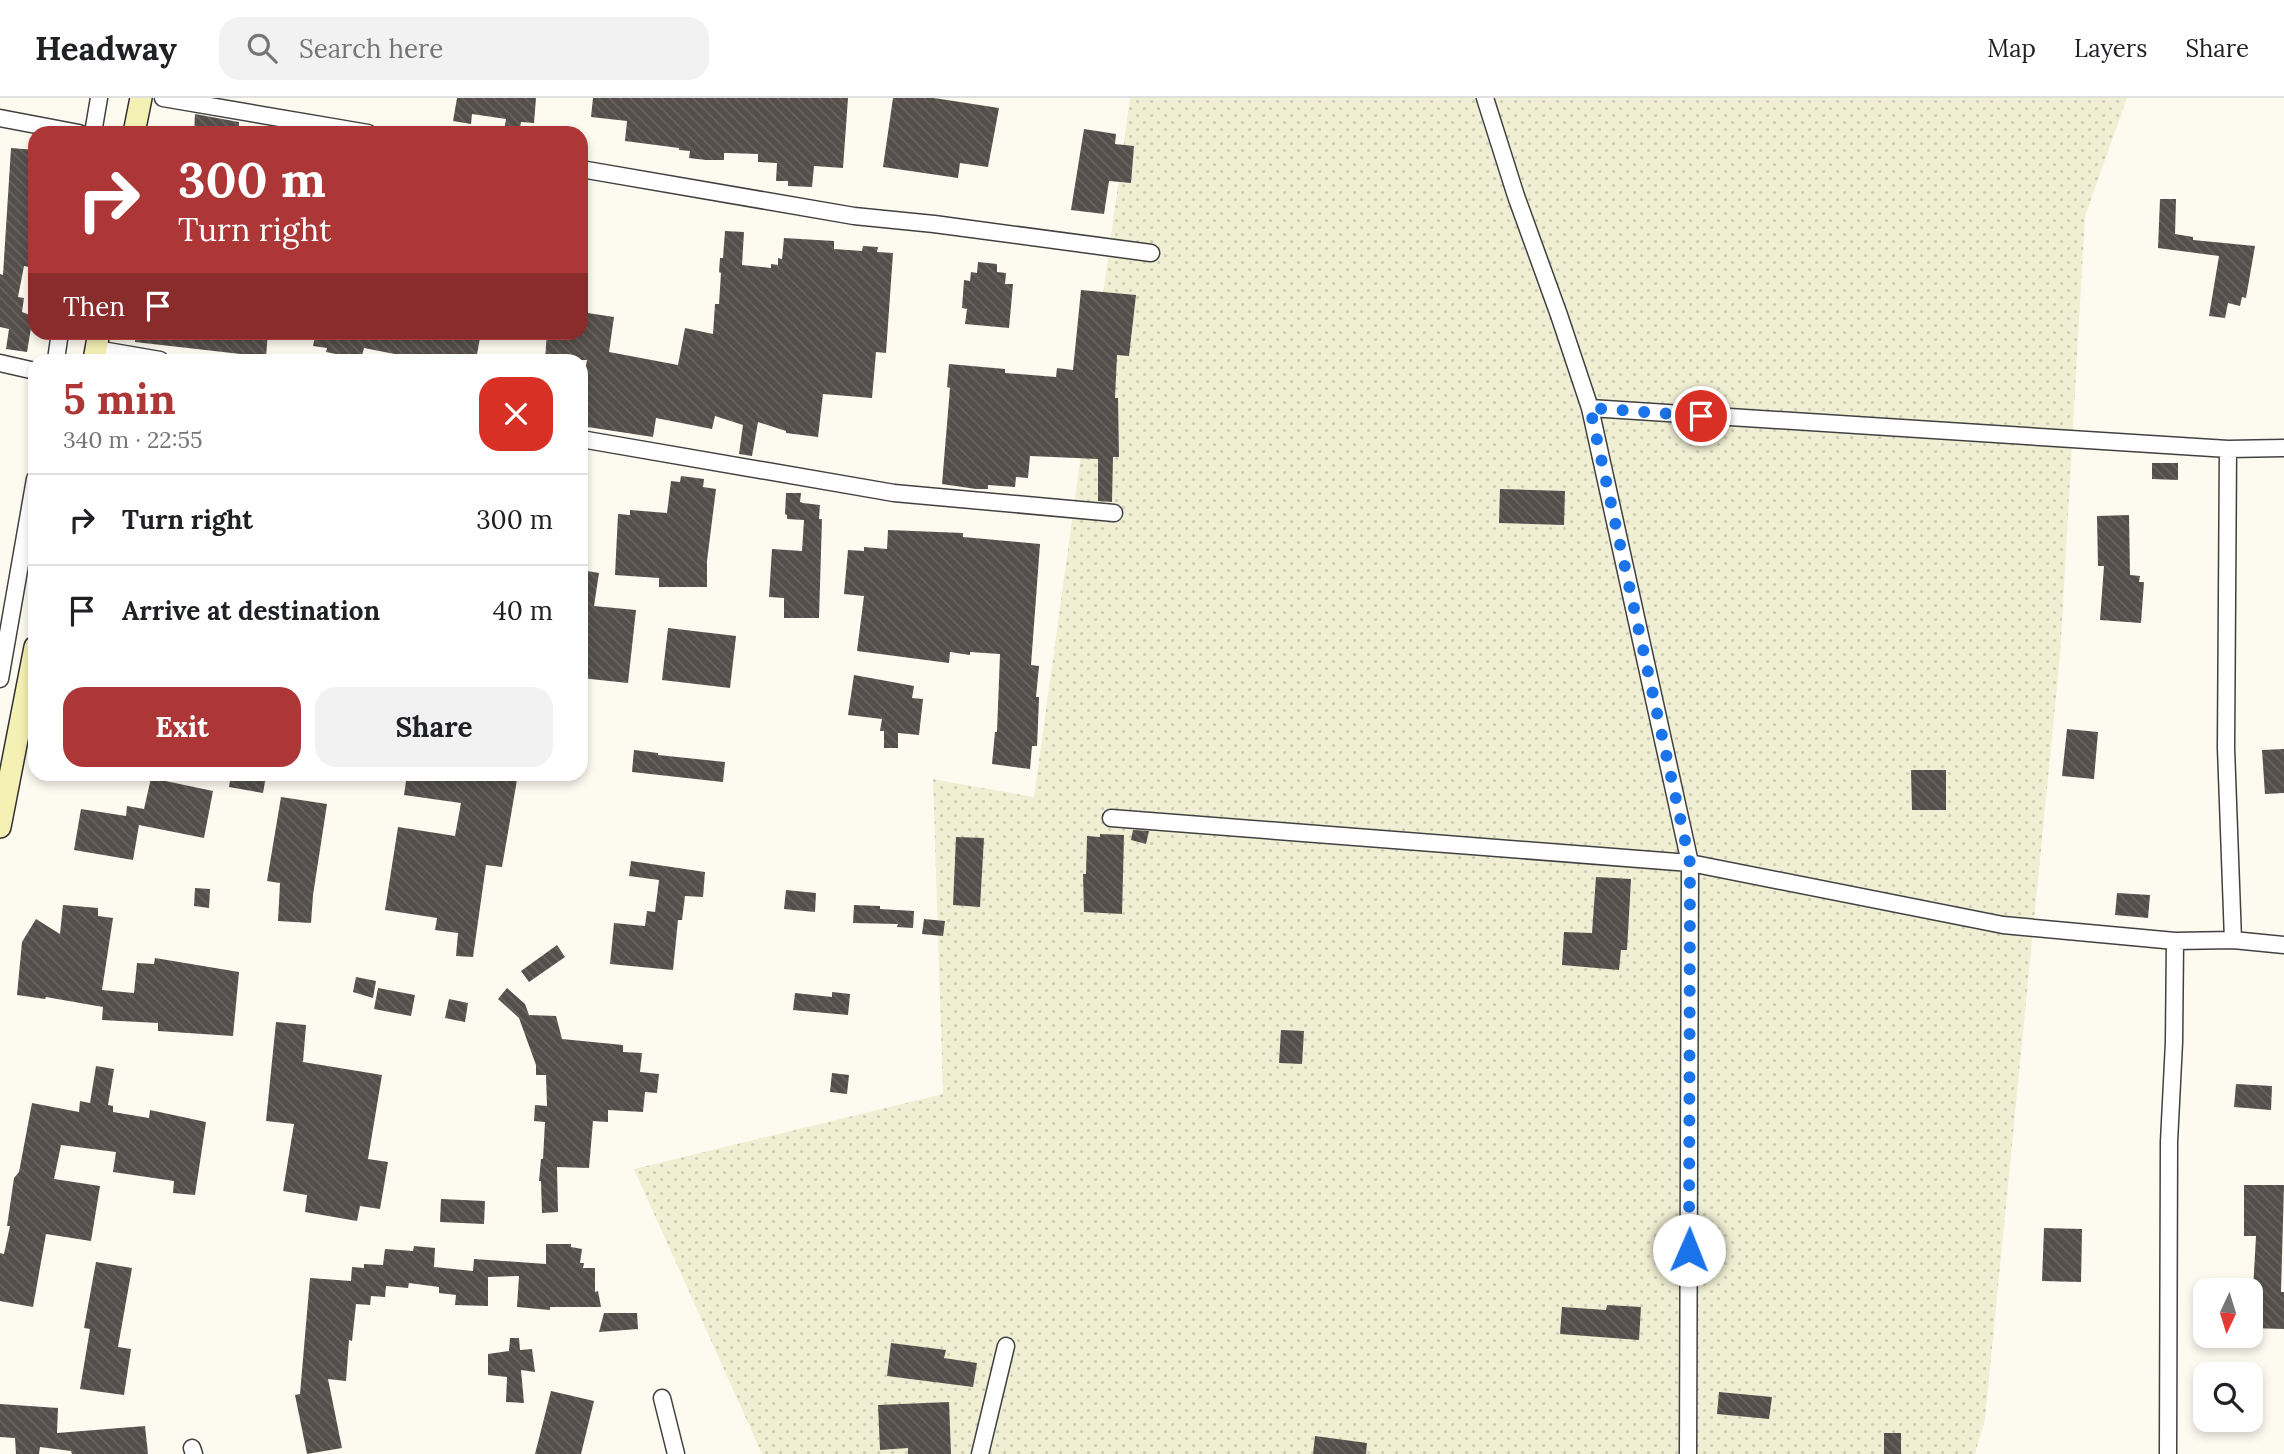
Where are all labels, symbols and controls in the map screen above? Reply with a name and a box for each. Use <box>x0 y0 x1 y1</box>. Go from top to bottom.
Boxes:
search box <box>219 17 709 80</box>
text: Headway <box>35 27 177 69</box>
icon: search <box>243 29 281 67</box>
text: Search here <box>299 32 443 65</box>
text: Map <box>1987 33 2036 64</box>
text: Layers <box>2074 33 2147 64</box>
text: Share <box>2185 33 2249 64</box>
text: 300 m <box>178 148 326 210</box>
icon: right <box>63 154 154 245</box>
text: Turn right <box>178 209 331 250</box>
icon: arrive <box>139 287 177 325</box>
text: Then <box>63 290 125 323</box>
text: 5 min <box>63 372 176 426</box>
button: close <box>479 377 553 451</box>
pin <box>1671 386 1731 446</box>
icon: arrive <box>1682 397 1720 435</box>
text: 340 m · 22:55 <box>63 425 203 454</box>
icon: right <box>63 501 101 539</box>
text: Turn right <box>122 503 253 536</box>
text: 300 m <box>476 503 553 536</box>
icon: arrive <box>63 592 101 630</box>
text: Arrive at destination <box>122 594 380 627</box>
text: 40 m <box>493 594 553 627</box>
button: Exit <box>63 687 301 767</box>
button: Share <box>315 687 553 767</box>
position arrow <box>1652 1213 1726 1287</box>
north arrow <box>2193 1278 2263 1348</box>
map controls <box>2193 1278 2263 1432</box>
button: search <box>2193 1362 2263 1432</box>

